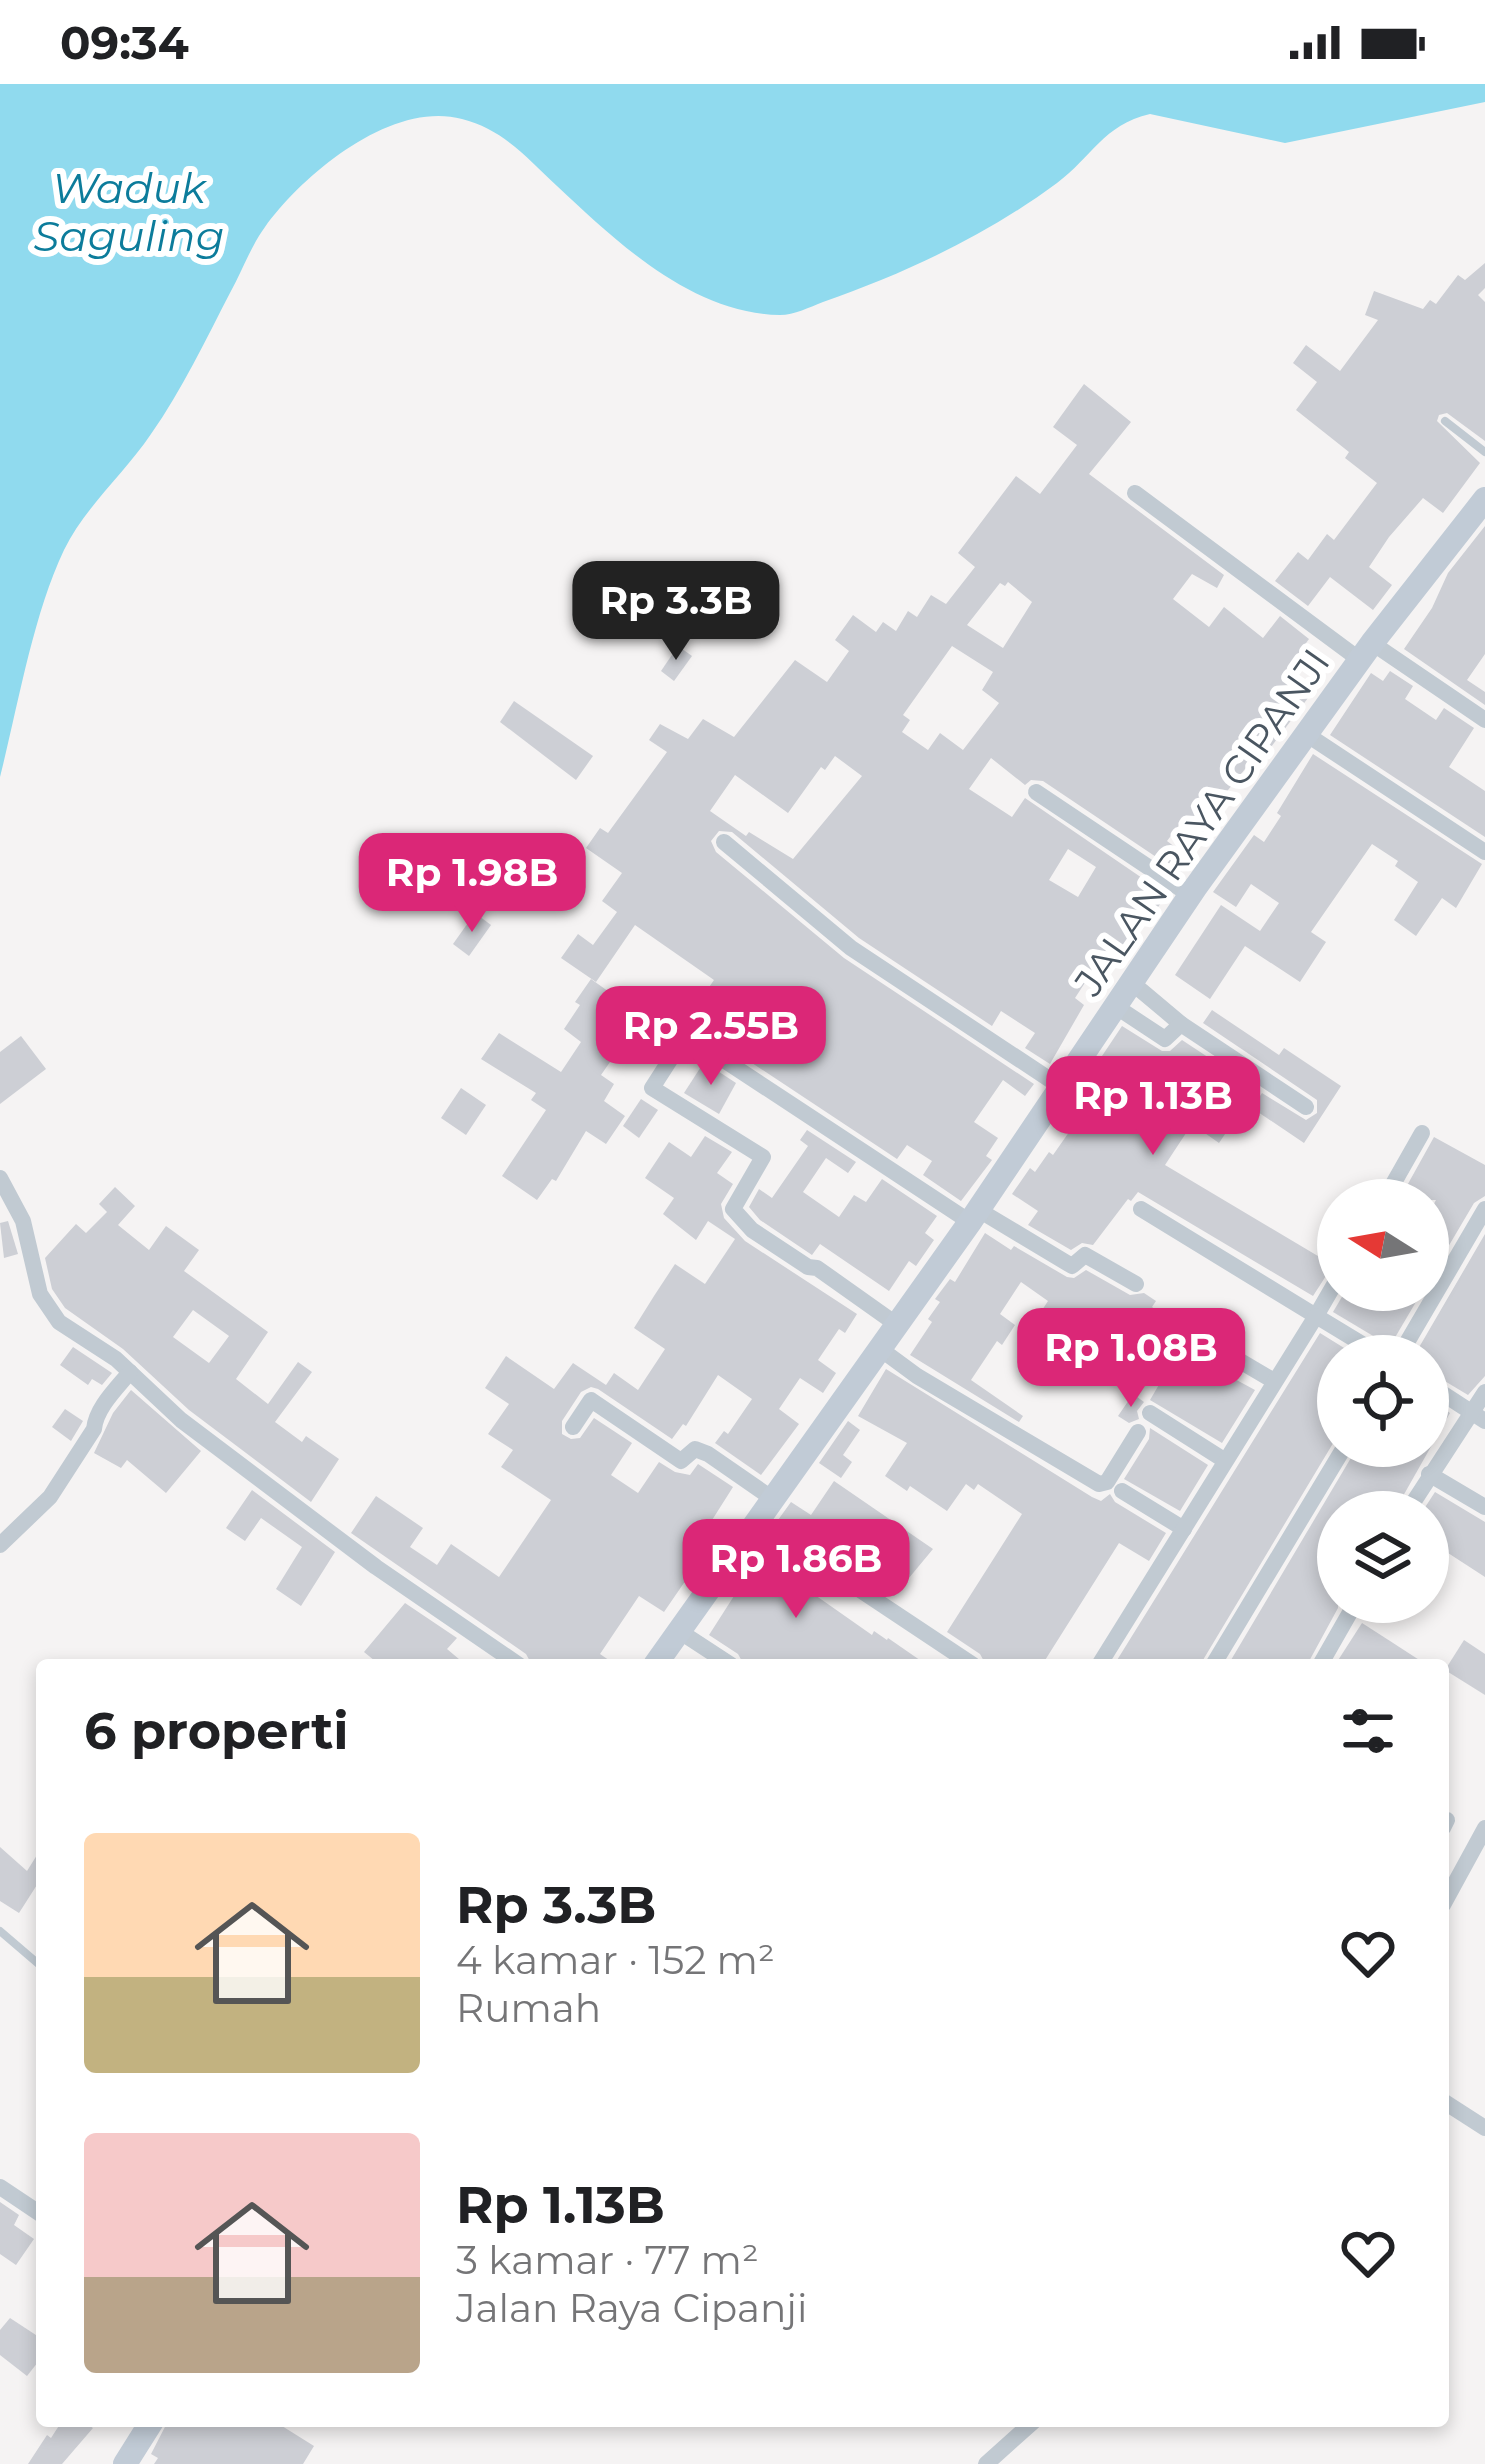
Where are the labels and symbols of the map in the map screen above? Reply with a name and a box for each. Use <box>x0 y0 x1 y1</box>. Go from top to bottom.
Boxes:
water label: Waduk Saguling <box>33 162 225 262</box>
pin: Rp 3.3B <box>565 561 787 663</box>
street label: JALAN RAYA CIPANJI <box>1064 640 1340 1005</box>
pin: Rp 1.98B <box>348 833 596 935</box>
pin: Rp 2.55B <box>587 986 835 1088</box>
pin: Rp 1.13B <box>1029 1056 1277 1158</box>
north arrow <box>1317 1179 1449 1311</box>
pin: Rp 1.08B <box>1007 1308 1255 1410</box>
pin: Rp 1.86B <box>672 1519 920 1621</box>

